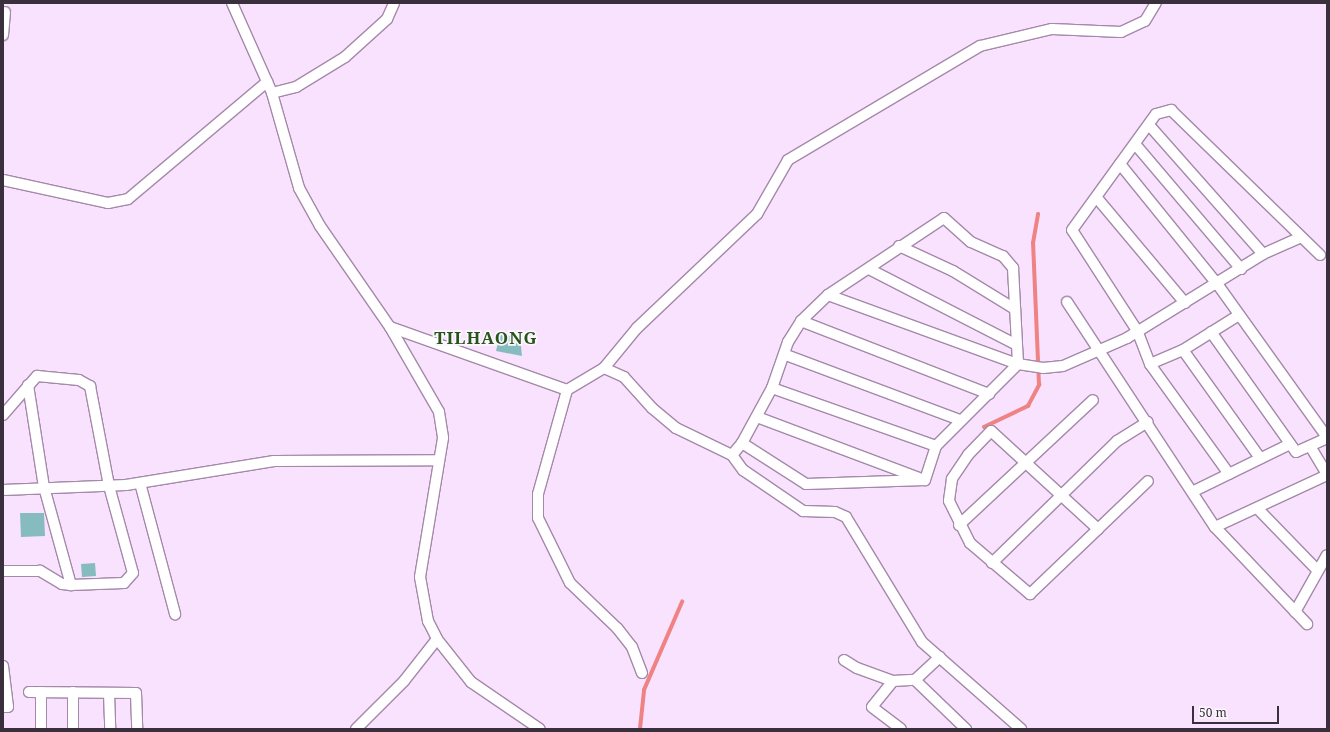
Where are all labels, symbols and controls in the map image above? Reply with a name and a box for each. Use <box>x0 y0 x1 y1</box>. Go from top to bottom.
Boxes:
district label: TILHAONG <box>434 328 538 348</box>
scale bar <box>1194 698 1281 724</box>
text: 50 m <box>1199 704 1227 721</box>

